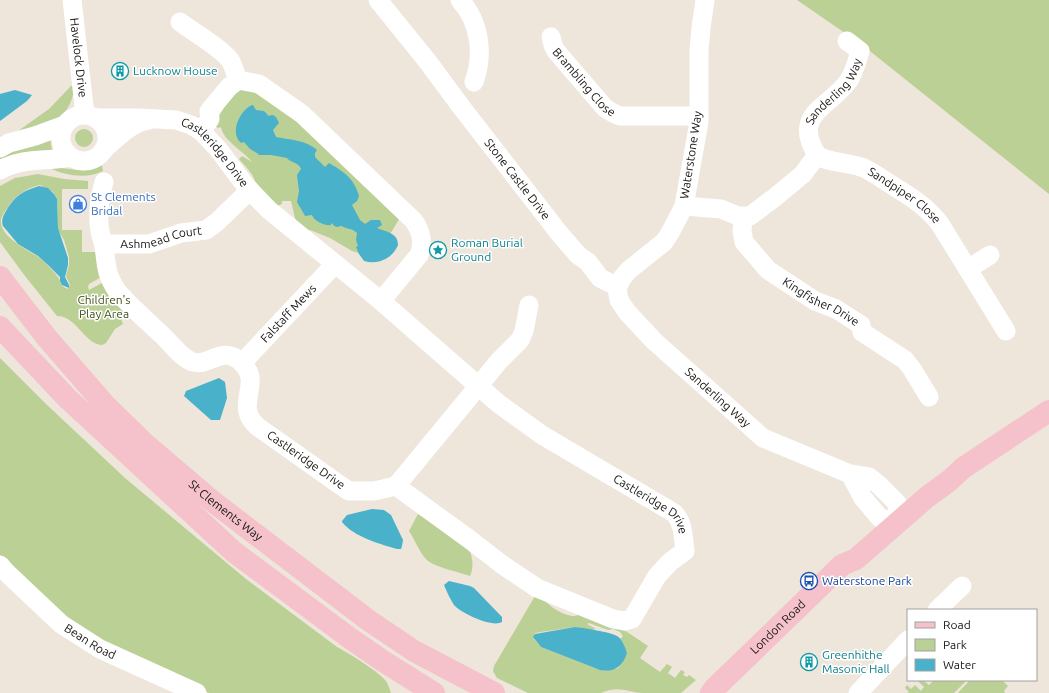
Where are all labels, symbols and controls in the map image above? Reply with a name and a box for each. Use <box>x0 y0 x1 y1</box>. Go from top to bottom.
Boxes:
street label: Havelock Drive <box>68 17 90 98</box>
street label: Brambling Close <box>550 45 618 119</box>
street label: Sanderling Way <box>803 57 864 126</box>
building icon: Lucknow House <box>110 61 130 81</box>
place label: Lucknow House <box>133 64 218 77</box>
street label: Waterstone Way <box>677 110 704 200</box>
street label: Castleridge Drive <box>180 115 251 189</box>
street label: Stone Castle Drive <box>482 136 553 222</box>
street label: Sandpiper Close <box>866 164 944 226</box>
place label: St Clements Bridal <box>91 190 156 217</box>
shop icon: St Clements Bridal <box>68 194 88 214</box>
street label: Ashmead Court <box>120 224 203 250</box>
place label: Roman Burial Ground <box>451 236 523 263</box>
place icon: Roman Burial Ground <box>428 240 448 260</box>
street label: Kingfisher Drive <box>780 275 862 328</box>
street label: Falstaff Mews <box>258 281 319 345</box>
park label: Children's Play Area <box>77 293 131 320</box>
street label: Sanderling Way <box>683 365 753 430</box>
street label: Castleridge Drive <box>265 428 348 491</box>
street label: Castleridge Drive <box>611 472 690 535</box>
street label: St Clements Way <box>186 477 265 543</box>
bus stop icon: Waterstone Park <box>799 571 819 591</box>
place label: Waterstone Park <box>822 574 912 587</box>
street label: London Road <box>747 597 808 656</box>
legend <box>907 609 1037 681</box>
text: Road <box>943 618 971 631</box>
street label: Bean Road <box>62 621 118 661</box>
text: Park <box>943 638 967 651</box>
place label: Greenhithe Masonic Hall <box>822 648 890 675</box>
building icon: Greenhithe Masonic Hall <box>799 652 819 672</box>
text: Water <box>943 658 976 671</box>

